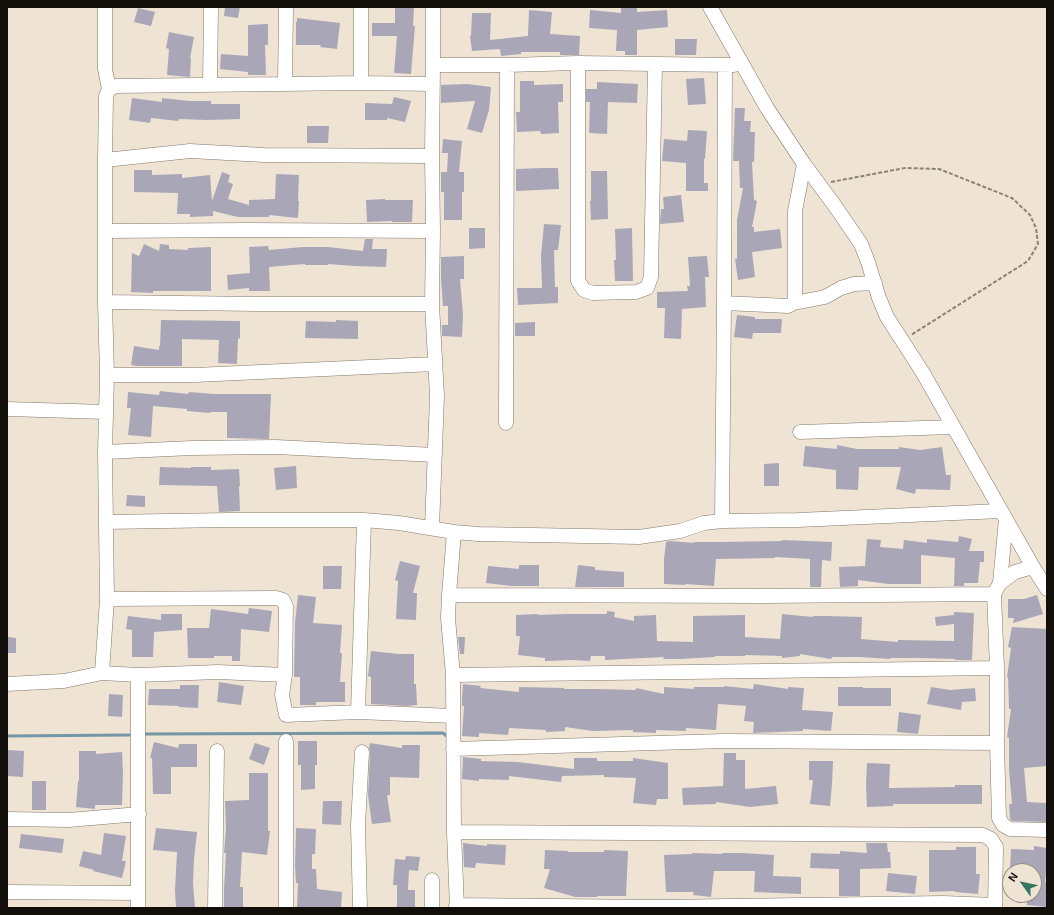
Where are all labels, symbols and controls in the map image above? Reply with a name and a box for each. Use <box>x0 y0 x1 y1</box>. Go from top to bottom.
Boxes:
north arrow <box>1002 863 1042 903</box>
text: N <box>1006 870 1020 884</box>

